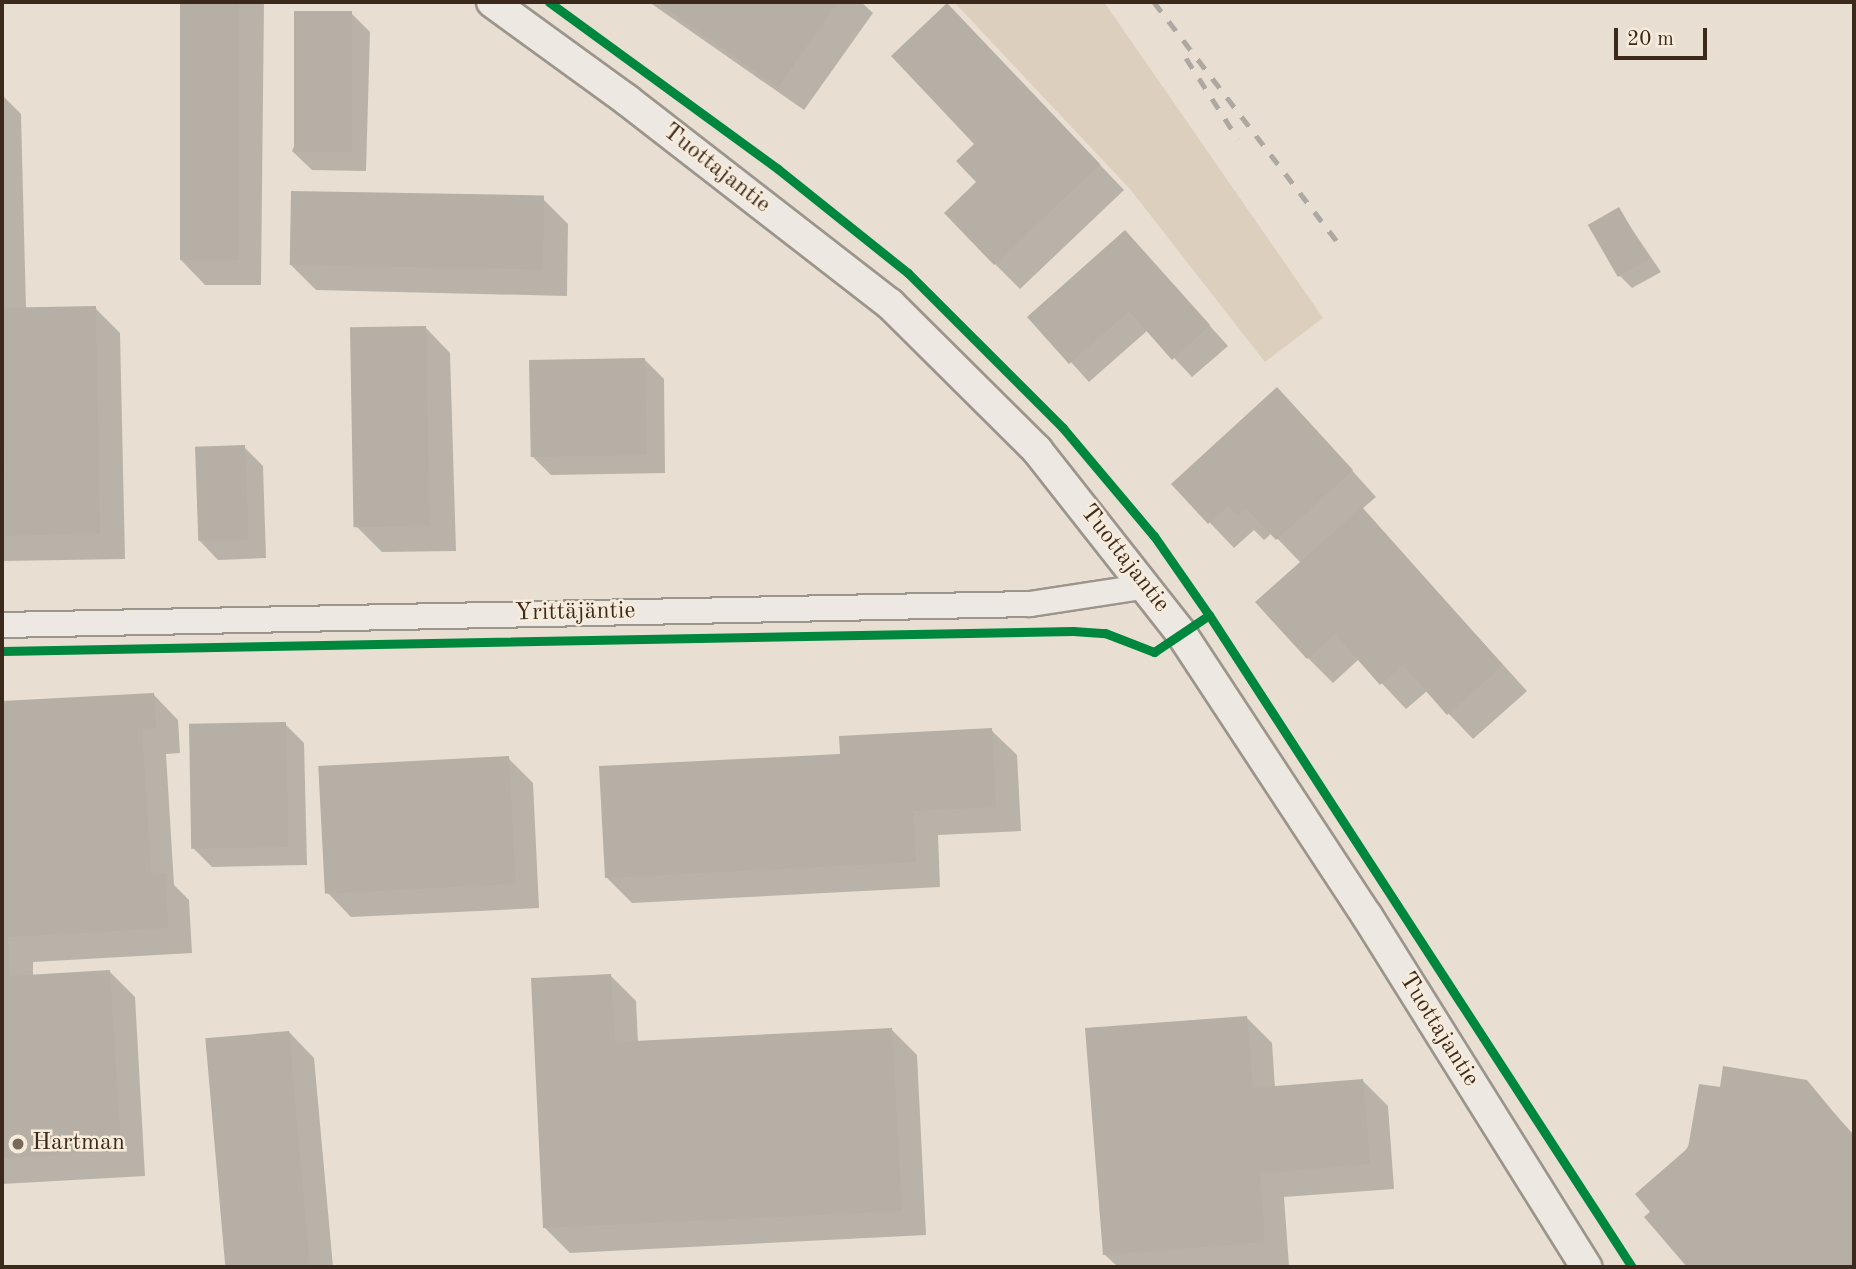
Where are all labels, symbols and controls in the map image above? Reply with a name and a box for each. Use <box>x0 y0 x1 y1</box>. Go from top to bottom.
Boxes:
scale bar <box>1618 14 1711 58</box>
text: 20 m <box>1627 29 1674 50</box>
street label: Tuottajantie <box>656 118 776 220</box>
street label: Tuottajantie <box>1073 499 1175 619</box>
street label: Yrittäjäntie <box>514 598 636 628</box>
street label: Tuottajantie <box>1392 968 1484 1092</box>
place label: Hartman <box>32 1130 125 1158</box>
marker: Hartman <box>10 1136 26 1152</box>

